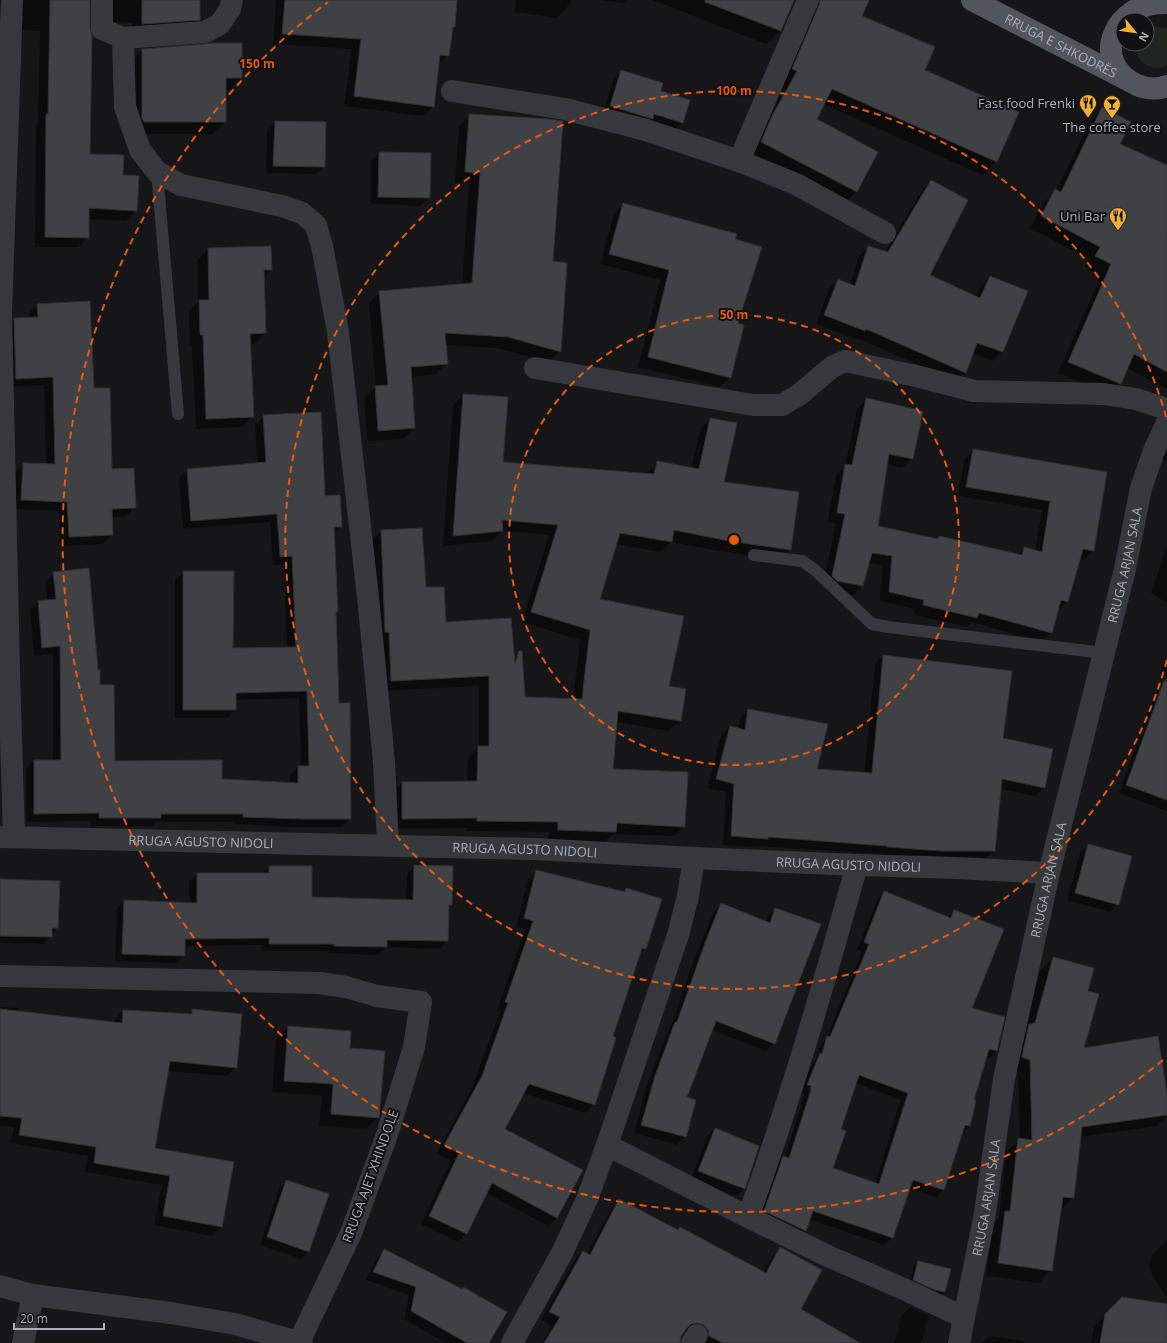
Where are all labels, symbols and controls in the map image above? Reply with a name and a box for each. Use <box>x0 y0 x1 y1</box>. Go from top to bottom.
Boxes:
street label: RRUGA E SHKODRËS <box>1002 9 1120 82</box>
north arrow <box>1115 12 1155 52</box>
text: N <box>1135 30 1153 45</box>
text: 150 m <box>239 55 275 72</box>
text: 100 m <box>716 82 752 99</box>
restaurant icon: Fast food Frenki <box>1078 93 1098 118</box>
place label: Fast food Frenki <box>978 94 1075 112</box>
bar icon: The coffee store <box>1102 94 1122 119</box>
place label: The coffee store <box>1063 118 1161 136</box>
restaurant icon: Uni Bar <box>1108 206 1128 231</box>
place label: Uni Bar <box>1060 207 1106 225</box>
text: 50 m <box>720 306 748 323</box>
street label: RRUGA ARJAN SALA <box>1103 505 1146 625</box>
centre of rings <box>727 533 741 547</box>
street label: RRUGA ARJAN SALA <box>1026 819 1071 939</box>
street label: RRUGA AGUSTO NIDOLI <box>128 831 274 852</box>
street label: RRUGA AGUSTO NIDOLI <box>452 838 598 861</box>
street label: RRUGA AGUSTO NIDOLI <box>776 853 921 876</box>
street label: RRUGA AJET XHINDOLE <box>338 1107 402 1245</box>
street label: RRUGA ARJAN SALA <box>968 1137 1004 1258</box>
scale bar <box>14 1305 104 1331</box>
text: 20 m <box>20 1310 48 1327</box>

